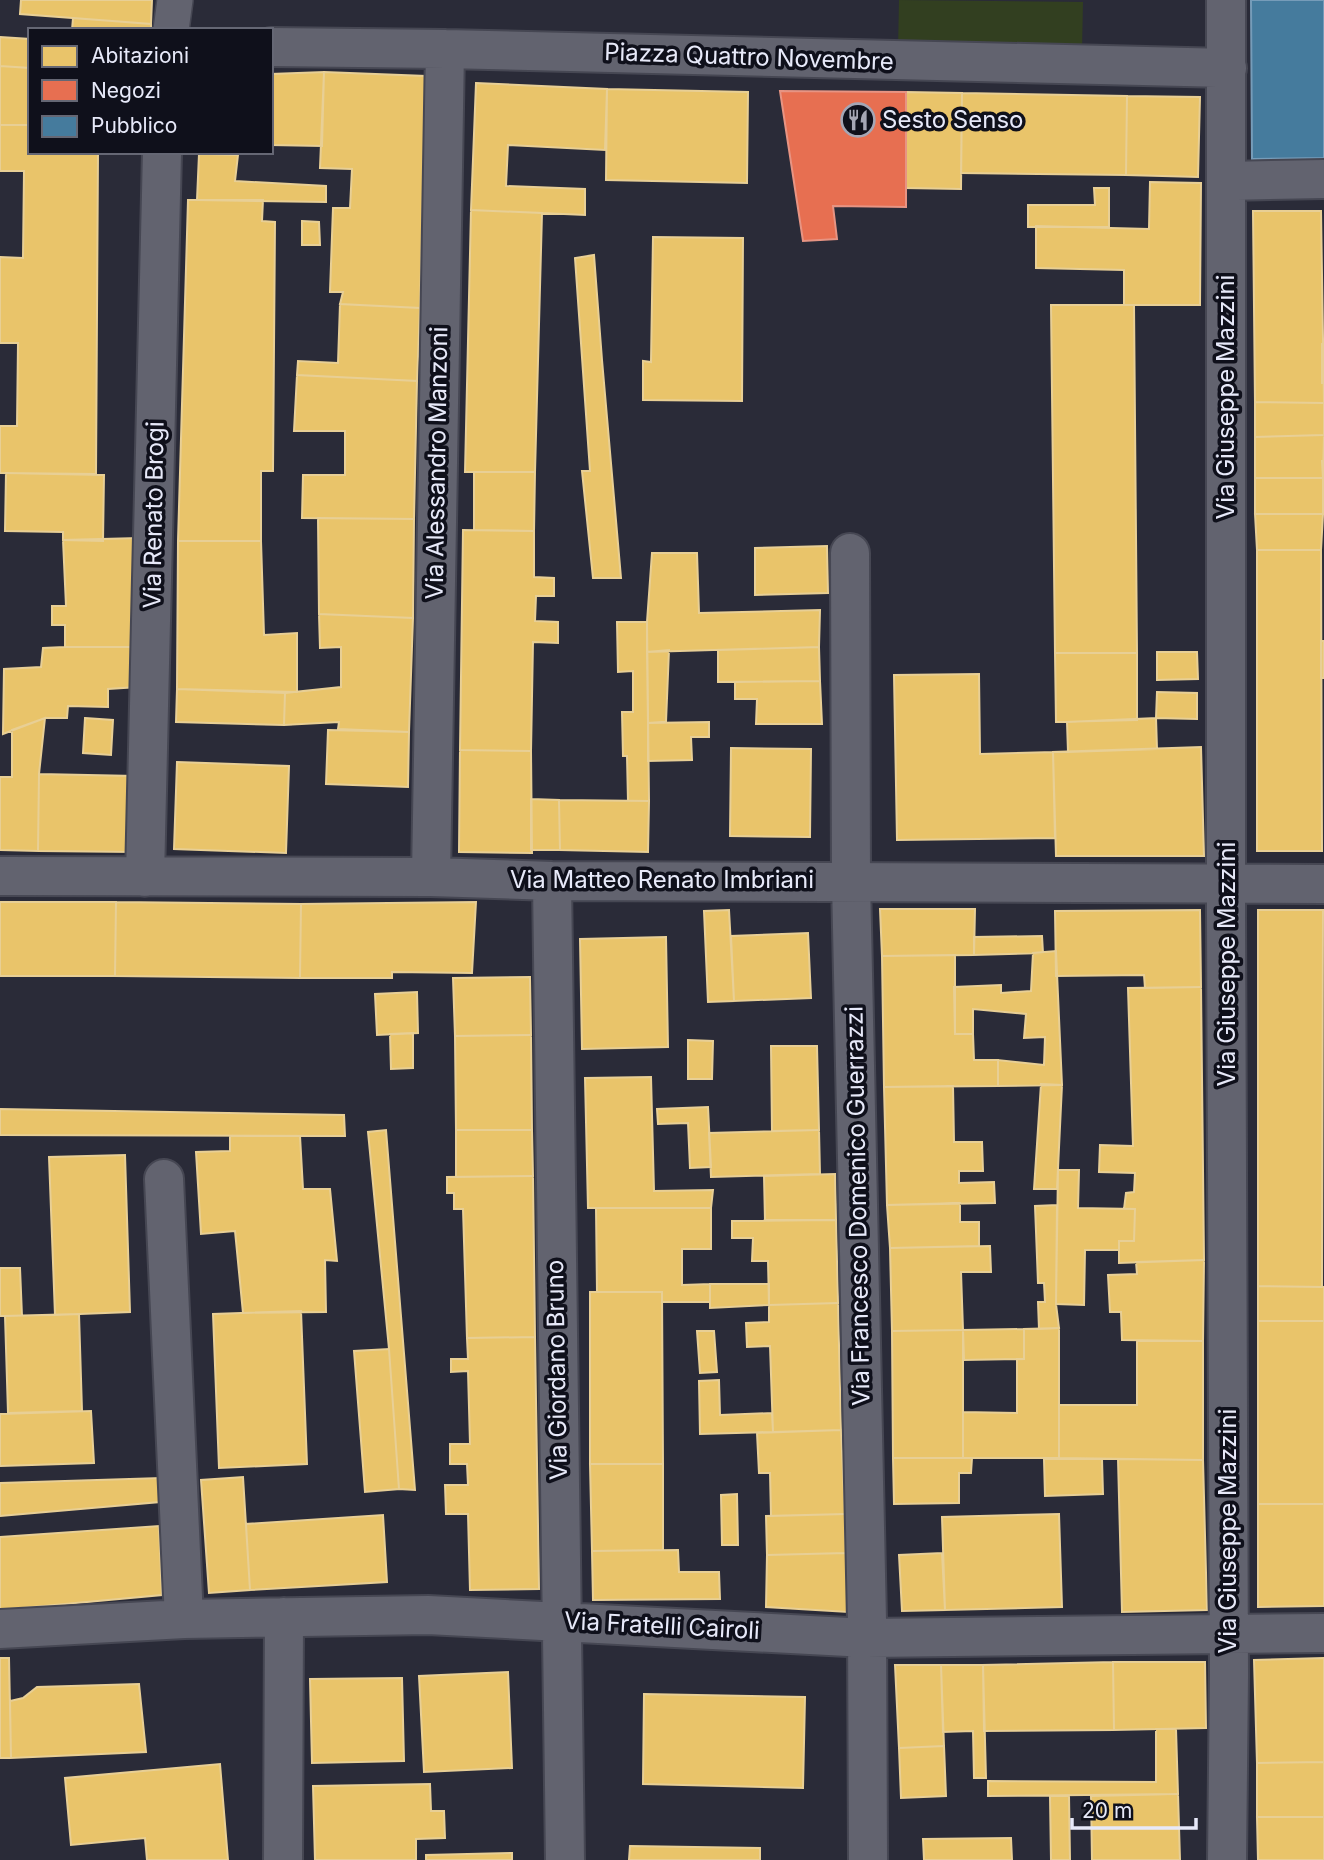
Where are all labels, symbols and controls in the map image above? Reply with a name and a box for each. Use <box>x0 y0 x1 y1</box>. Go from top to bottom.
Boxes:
legend <box>28 28 273 154</box>
street label: Piazza Quattro Novembre <box>604 37 894 76</box>
text: Abitazioni <box>91 43 189 68</box>
text: Negozi <box>91 78 161 103</box>
restaurant icon: Sesto Senso <box>839 101 877 139</box>
place label: Sesto Senso <box>882 105 1023 134</box>
text: Pubblico <box>91 113 177 138</box>
street label: Via Giuseppe Mazzini <box>1211 275 1240 519</box>
street label: Via Alessandro Manzoni <box>420 326 453 600</box>
street label: Via Renato Brogi <box>137 421 170 609</box>
street label: Via Giuseppe Mazzini <box>1212 842 1241 1086</box>
street label: Via Matteo Renato Imbriani <box>510 865 814 894</box>
street label: Via Francesco Domenico Guerrazzi <box>840 1006 875 1406</box>
street label: Via Giordano Bruno <box>540 1260 573 1480</box>
street label: Via Giuseppe Mazzini <box>1213 1409 1242 1653</box>
street label: Via Fratelli Cairoli <box>563 1606 761 1645</box>
scale bar <box>1072 1786 1196 1830</box>
text: 20 m <box>1082 1798 1132 1823</box>

